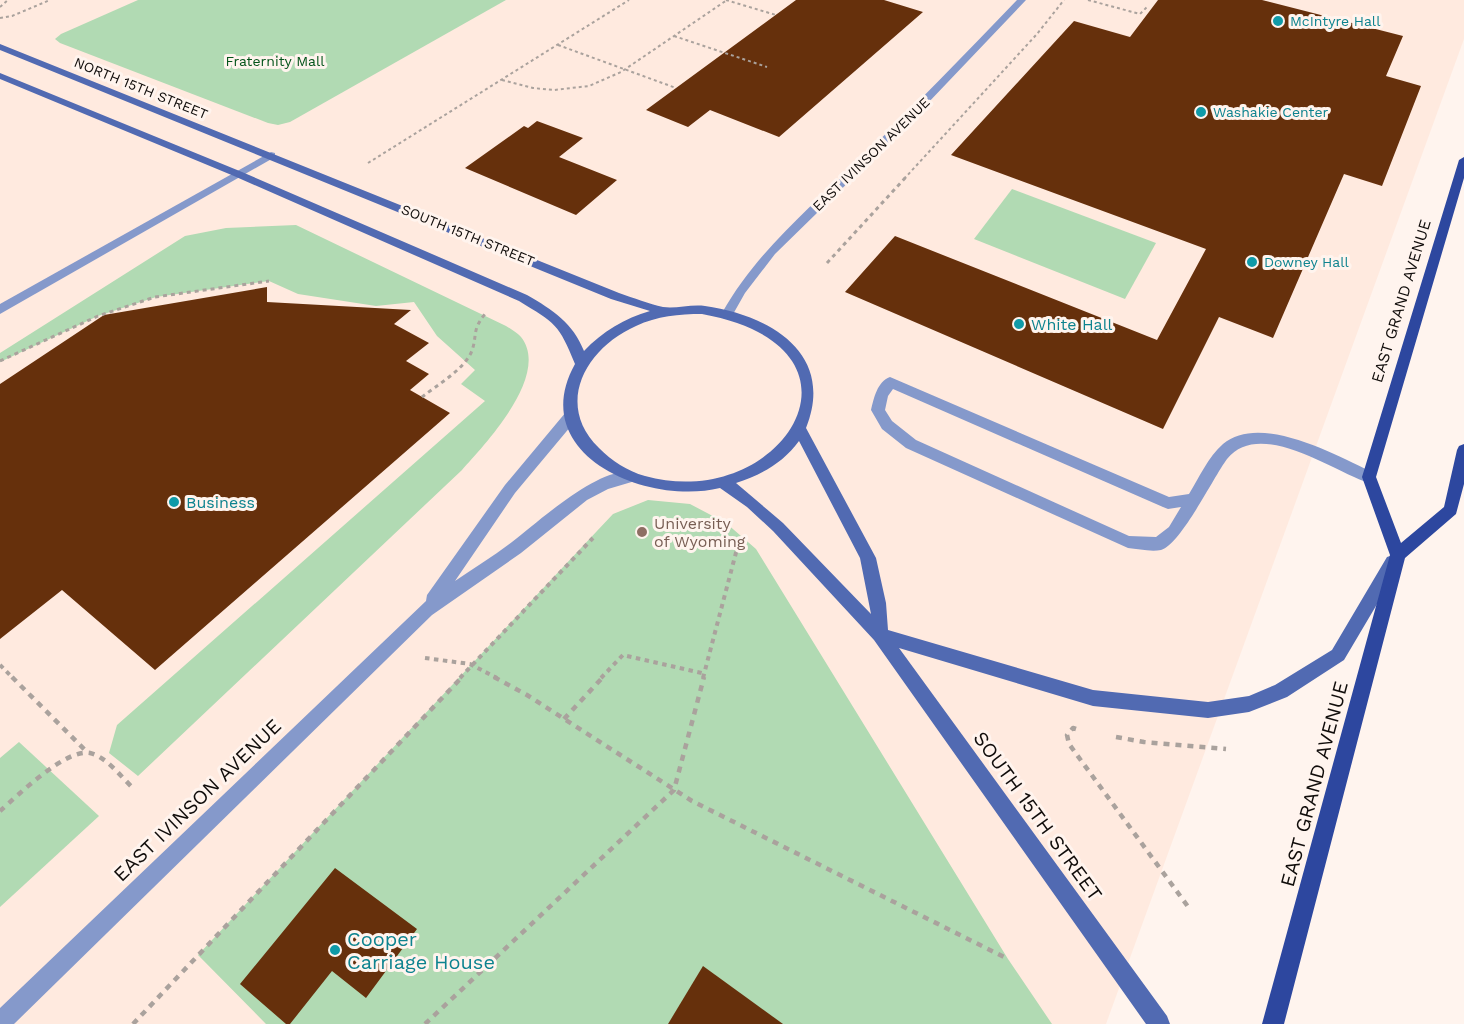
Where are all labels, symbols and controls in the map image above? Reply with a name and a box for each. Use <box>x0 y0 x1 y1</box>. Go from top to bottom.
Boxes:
place label: McIntyre Hall <box>1290 13 1381 29</box>
marker: McIntyre Hall <box>1271 14 1285 28</box>
park label: Fraternity Mall <box>225 53 325 69</box>
street label: NORTH 15TH STREET <box>72 54 211 122</box>
street label: EAST IVINSON AVENUE <box>809 94 933 214</box>
place label: Washakie Center <box>1213 104 1328 120</box>
marker: Washakie Center <box>1194 105 1208 119</box>
street label: SOUTH 15TH STREET <box>399 201 537 269</box>
street label: EAST GRAND AVENUE <box>1367 217 1435 385</box>
place label: Downey Hall <box>1264 254 1349 270</box>
marker: Downey Hall <box>1245 255 1259 269</box>
place label: White Hall <box>1031 315 1113 334</box>
marker: White Hall <box>1012 317 1026 331</box>
place label: Business <box>186 493 255 512</box>
marker: Business <box>167 495 181 509</box>
place label: University of Wyoming <box>654 514 746 551</box>
marker: University of Wyoming <box>635 525 649 539</box>
street label: EAST GRAND AVENUE <box>1275 679 1353 889</box>
street label: EAST IVINSON AVENUE <box>108 714 286 886</box>
street label: SOUTH 15TH STREET <box>969 727 1107 905</box>
place label: Cooper Carriage House <box>347 927 495 974</box>
marker: Cooper Carriage House <box>328 943 342 957</box>

